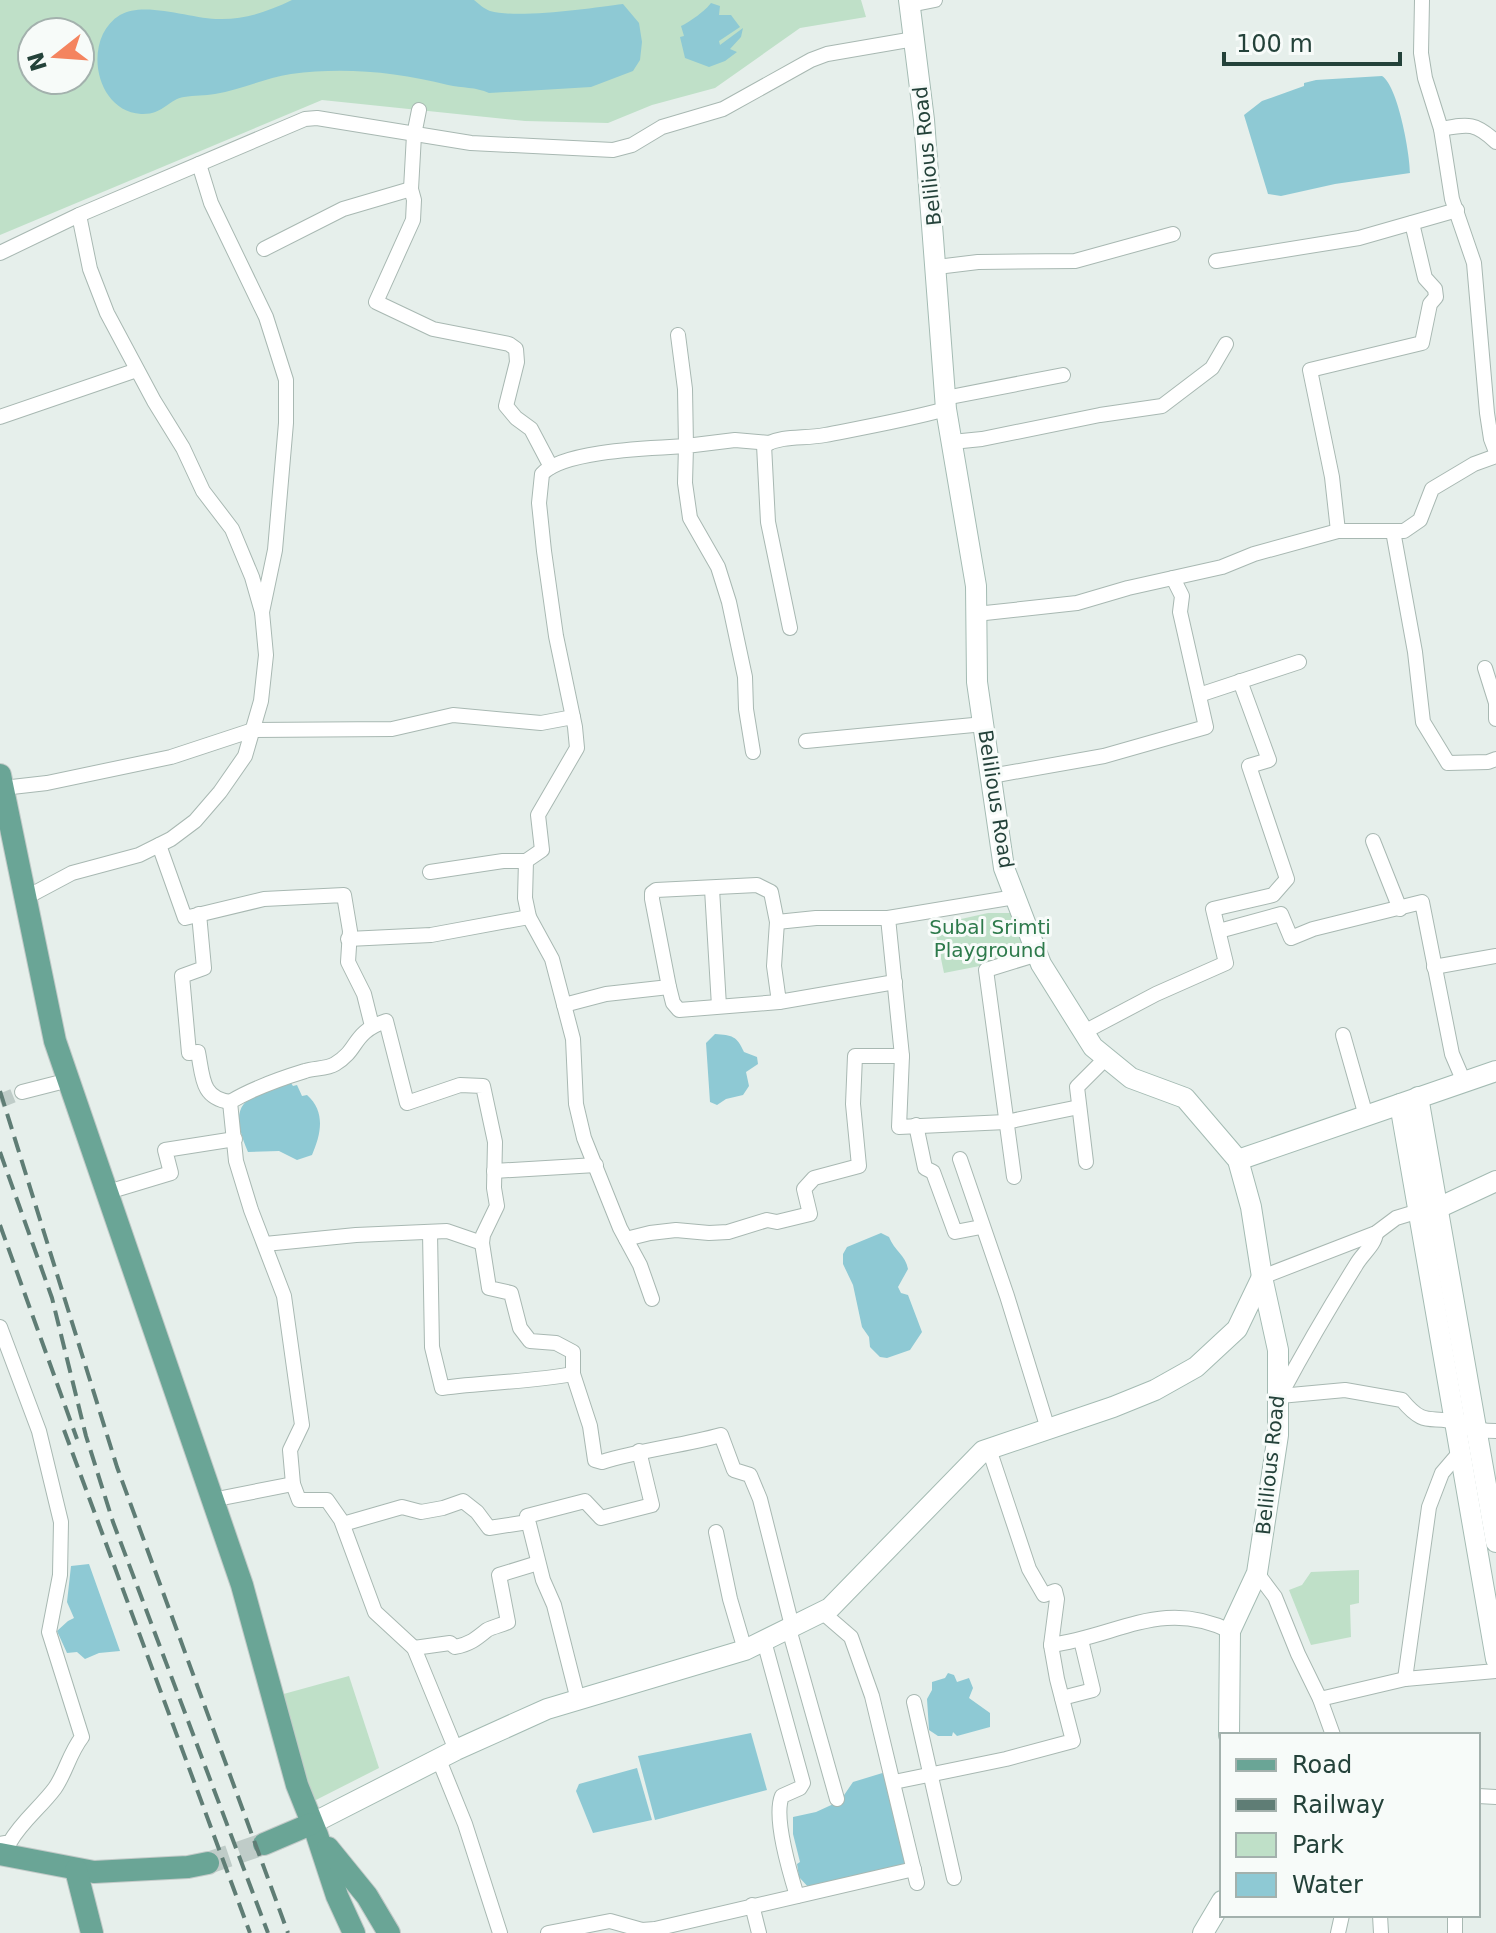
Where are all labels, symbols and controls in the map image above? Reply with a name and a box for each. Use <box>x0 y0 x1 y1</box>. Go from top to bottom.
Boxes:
north arrow <box>16 16 96 96</box>
scale bar <box>1224 16 1400 66</box>
text: 100 m <box>1236 30 1313 58</box>
text: N <box>23 49 52 74</box>
street label: Belilious Road <box>908 85 946 227</box>
street label: Belilious Road <box>973 728 1019 870</box>
park label: Subal Srimti Playground <box>929 915 1051 962</box>
street label: Belilious Road <box>1251 1394 1289 1536</box>
legend <box>1220 1733 1480 1917</box>
text: Road <box>1292 1751 1352 1779</box>
text: Railway <box>1292 1791 1385 1819</box>
text: Park <box>1292 1831 1344 1859</box>
text: Water <box>1292 1871 1363 1899</box>

